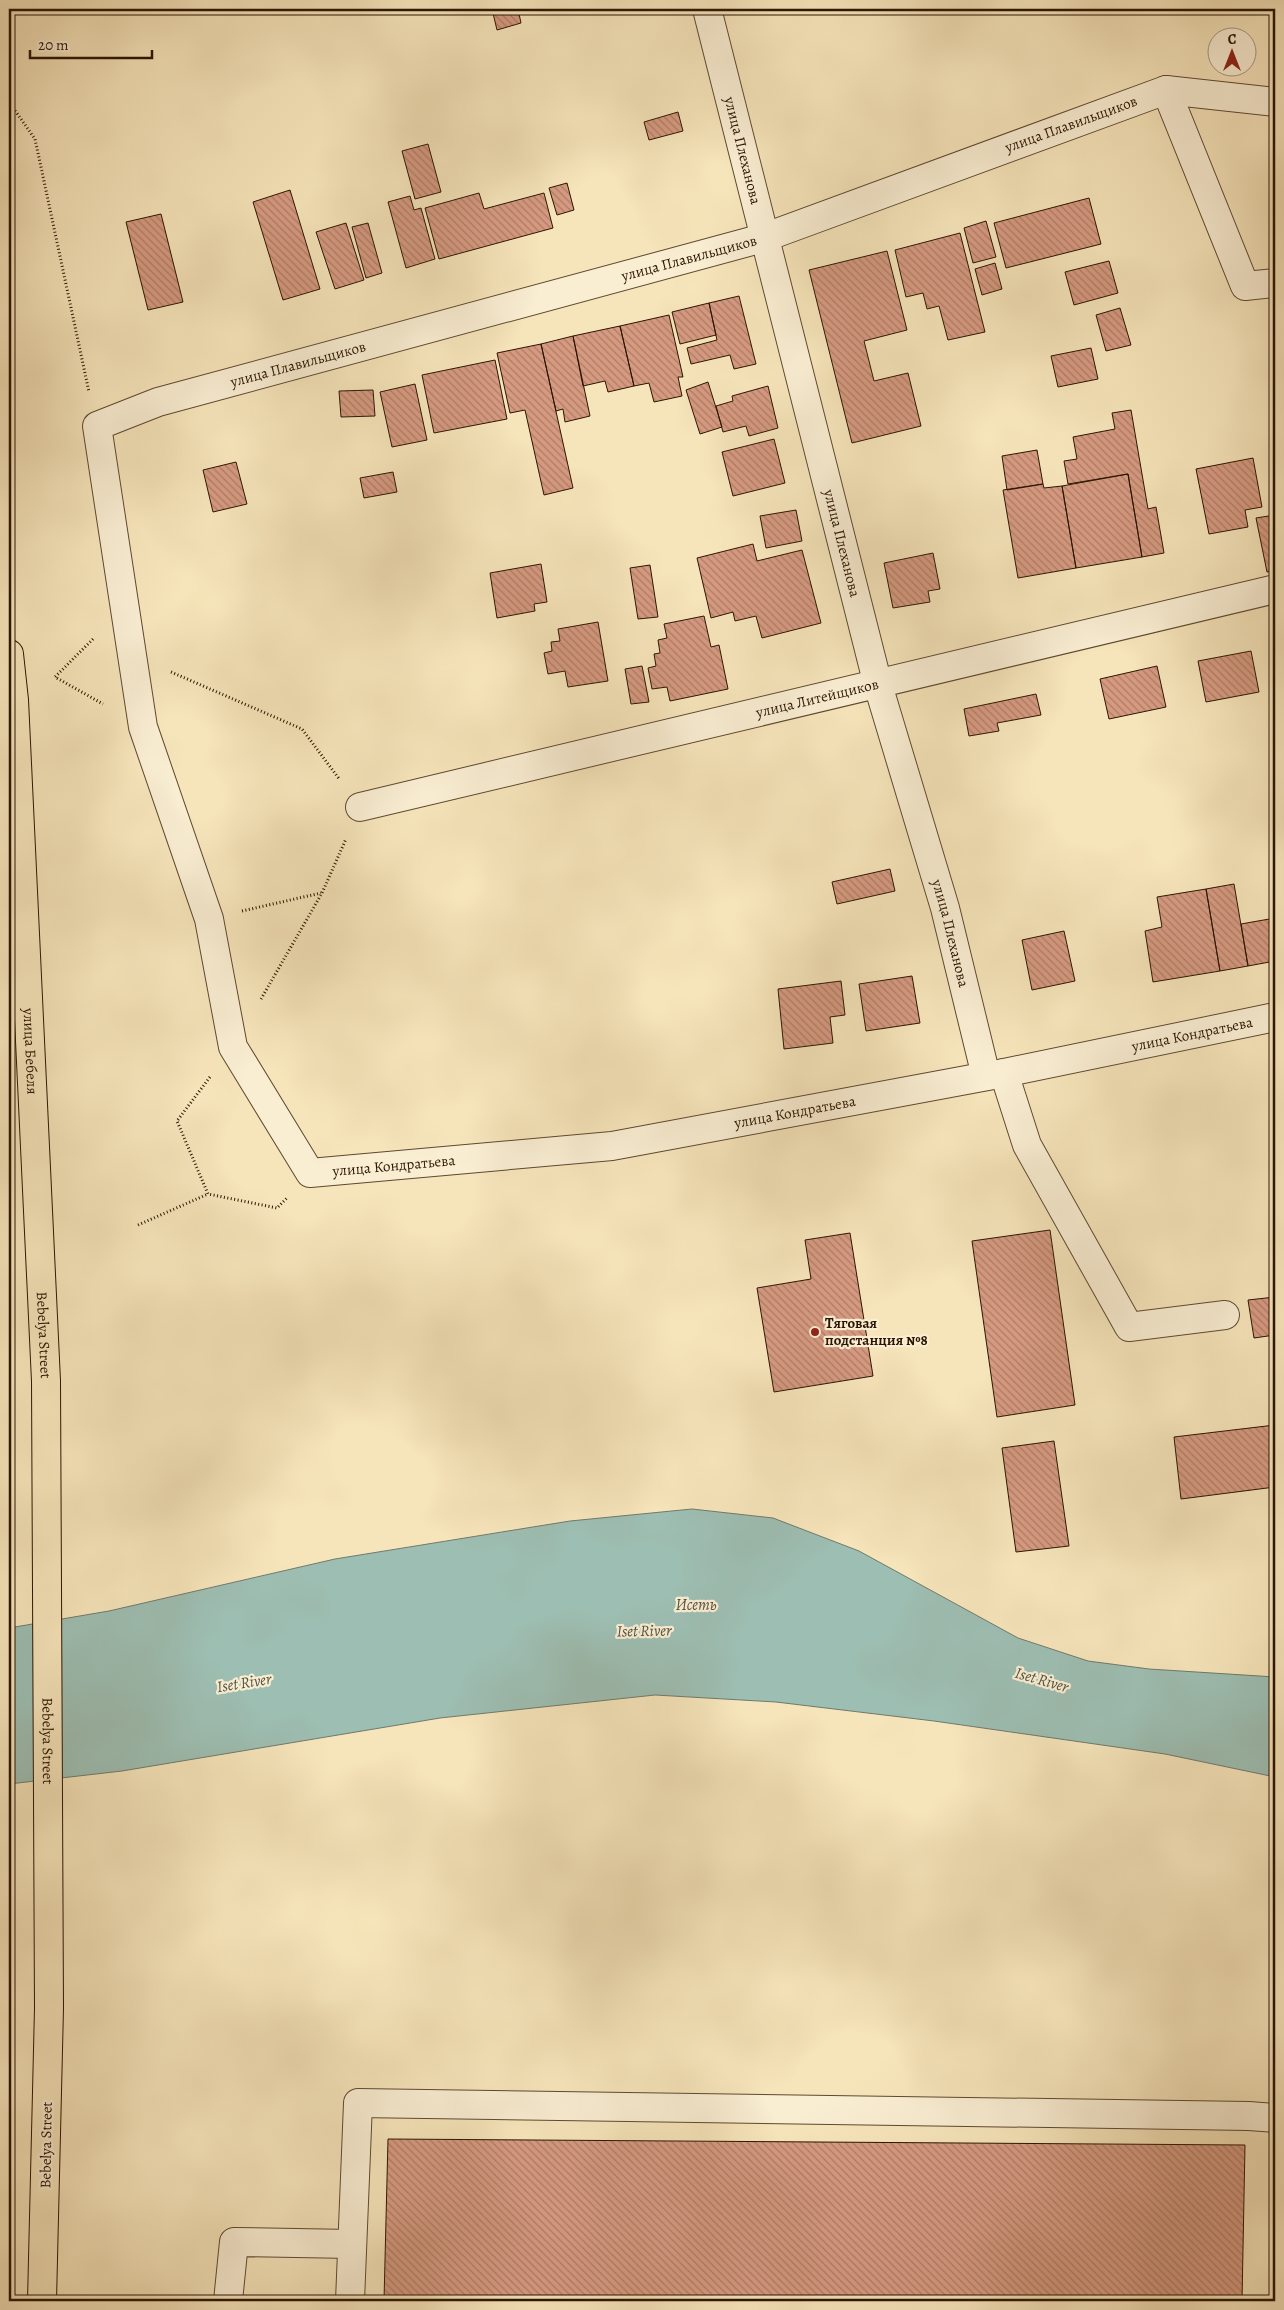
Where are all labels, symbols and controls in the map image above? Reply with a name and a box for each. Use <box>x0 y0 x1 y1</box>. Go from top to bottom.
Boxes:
scale bar <box>30 28 152 60</box>
north arrow <box>1206 28 1256 78</box>
text: С <box>1228 30 1237 49</box>
text: 20 m <box>38 35 69 55</box>
street label: улица Плавильщиков <box>1001 91 1140 158</box>
street label: улица Плеханова <box>719 94 766 207</box>
street label: улица Плавильщиков <box>618 230 759 286</box>
street label: улица Плавильщиков <box>227 336 368 392</box>
street label: улица Плеханова <box>819 486 865 599</box>
street label: улица Литейщиков <box>753 674 881 723</box>
street label: улица Плеханова <box>927 876 974 989</box>
street label: улица Бебеля <box>18 1007 43 1095</box>
street label: улица Кондратьева <box>1129 1012 1255 1057</box>
street label: улица Кондратьева <box>732 1091 857 1133</box>
street label: улица Кондратьева <box>331 1150 456 1181</box>
street label: Bebelya Street <box>32 1291 56 1379</box>
place label: Тяговая подстанция №8 <box>825 1313 928 1350</box>
marker: Тяговая подстанция №8 <box>809 1326 821 1338</box>
water label: Исеть <box>676 1594 717 1616</box>
water label: Iset River <box>616 1620 672 1642</box>
water label: Iset River <box>1012 1662 1072 1698</box>
water label: Iset River <box>215 1668 273 1698</box>
street label: Bebelya Street <box>38 1697 58 1785</box>
street label: Bebelya Street <box>35 2101 57 2189</box>

